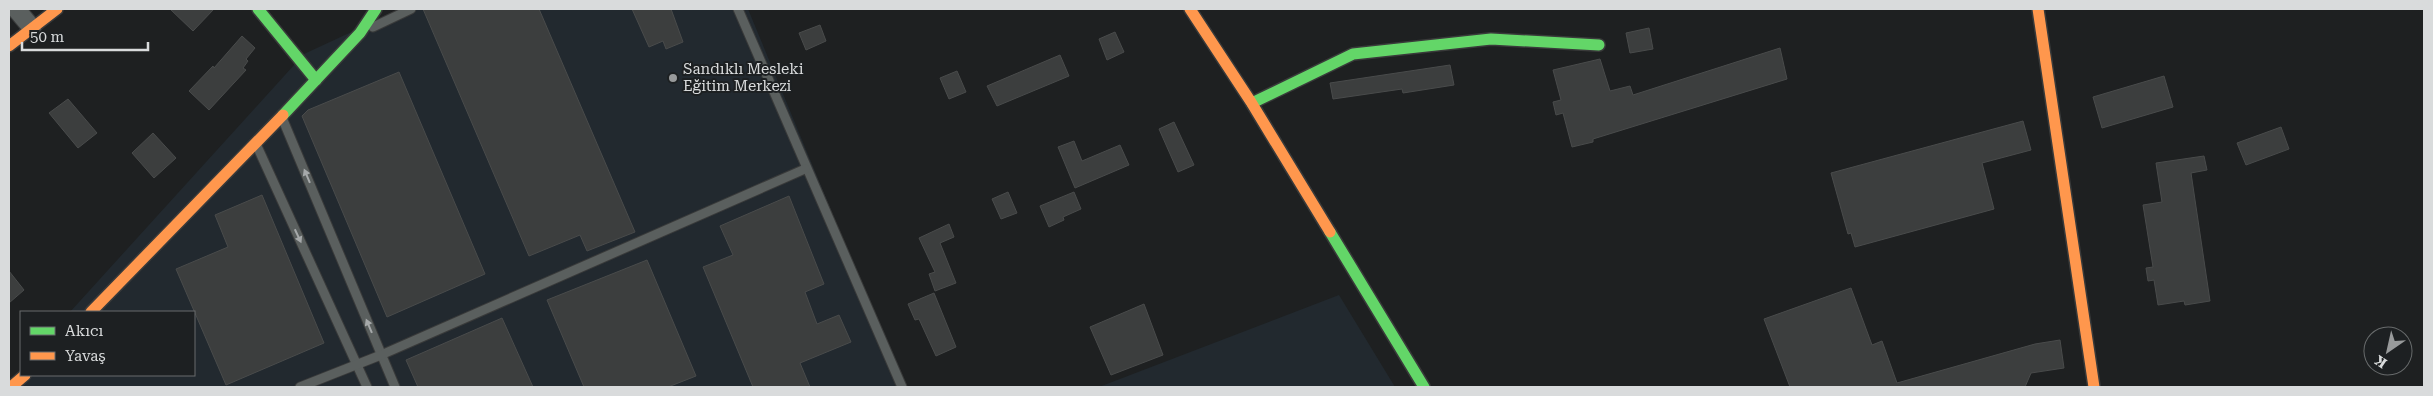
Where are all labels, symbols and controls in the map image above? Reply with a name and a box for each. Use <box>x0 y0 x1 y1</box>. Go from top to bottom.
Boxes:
scale bar <box>22 20 149 52</box>
text: 50 m <box>30 28 65 46</box>
place label: Sandıklı Mesleki Eğitim Merkezi <box>683 60 804 95</box>
marker: Sandıklı Mesleki Eğitim Merkezi <box>667 72 679 84</box>
one-way arrow <box>302 169 310 183</box>
one-way arrow <box>295 229 303 243</box>
legend <box>20 311 195 376</box>
one-way arrow <box>365 319 373 333</box>
text: Akıcı <box>65 322 103 340</box>
north arrow <box>2363 326 2413 376</box>
text: Yavaş <box>65 347 106 365</box>
text: K <box>2372 352 2390 371</box>

